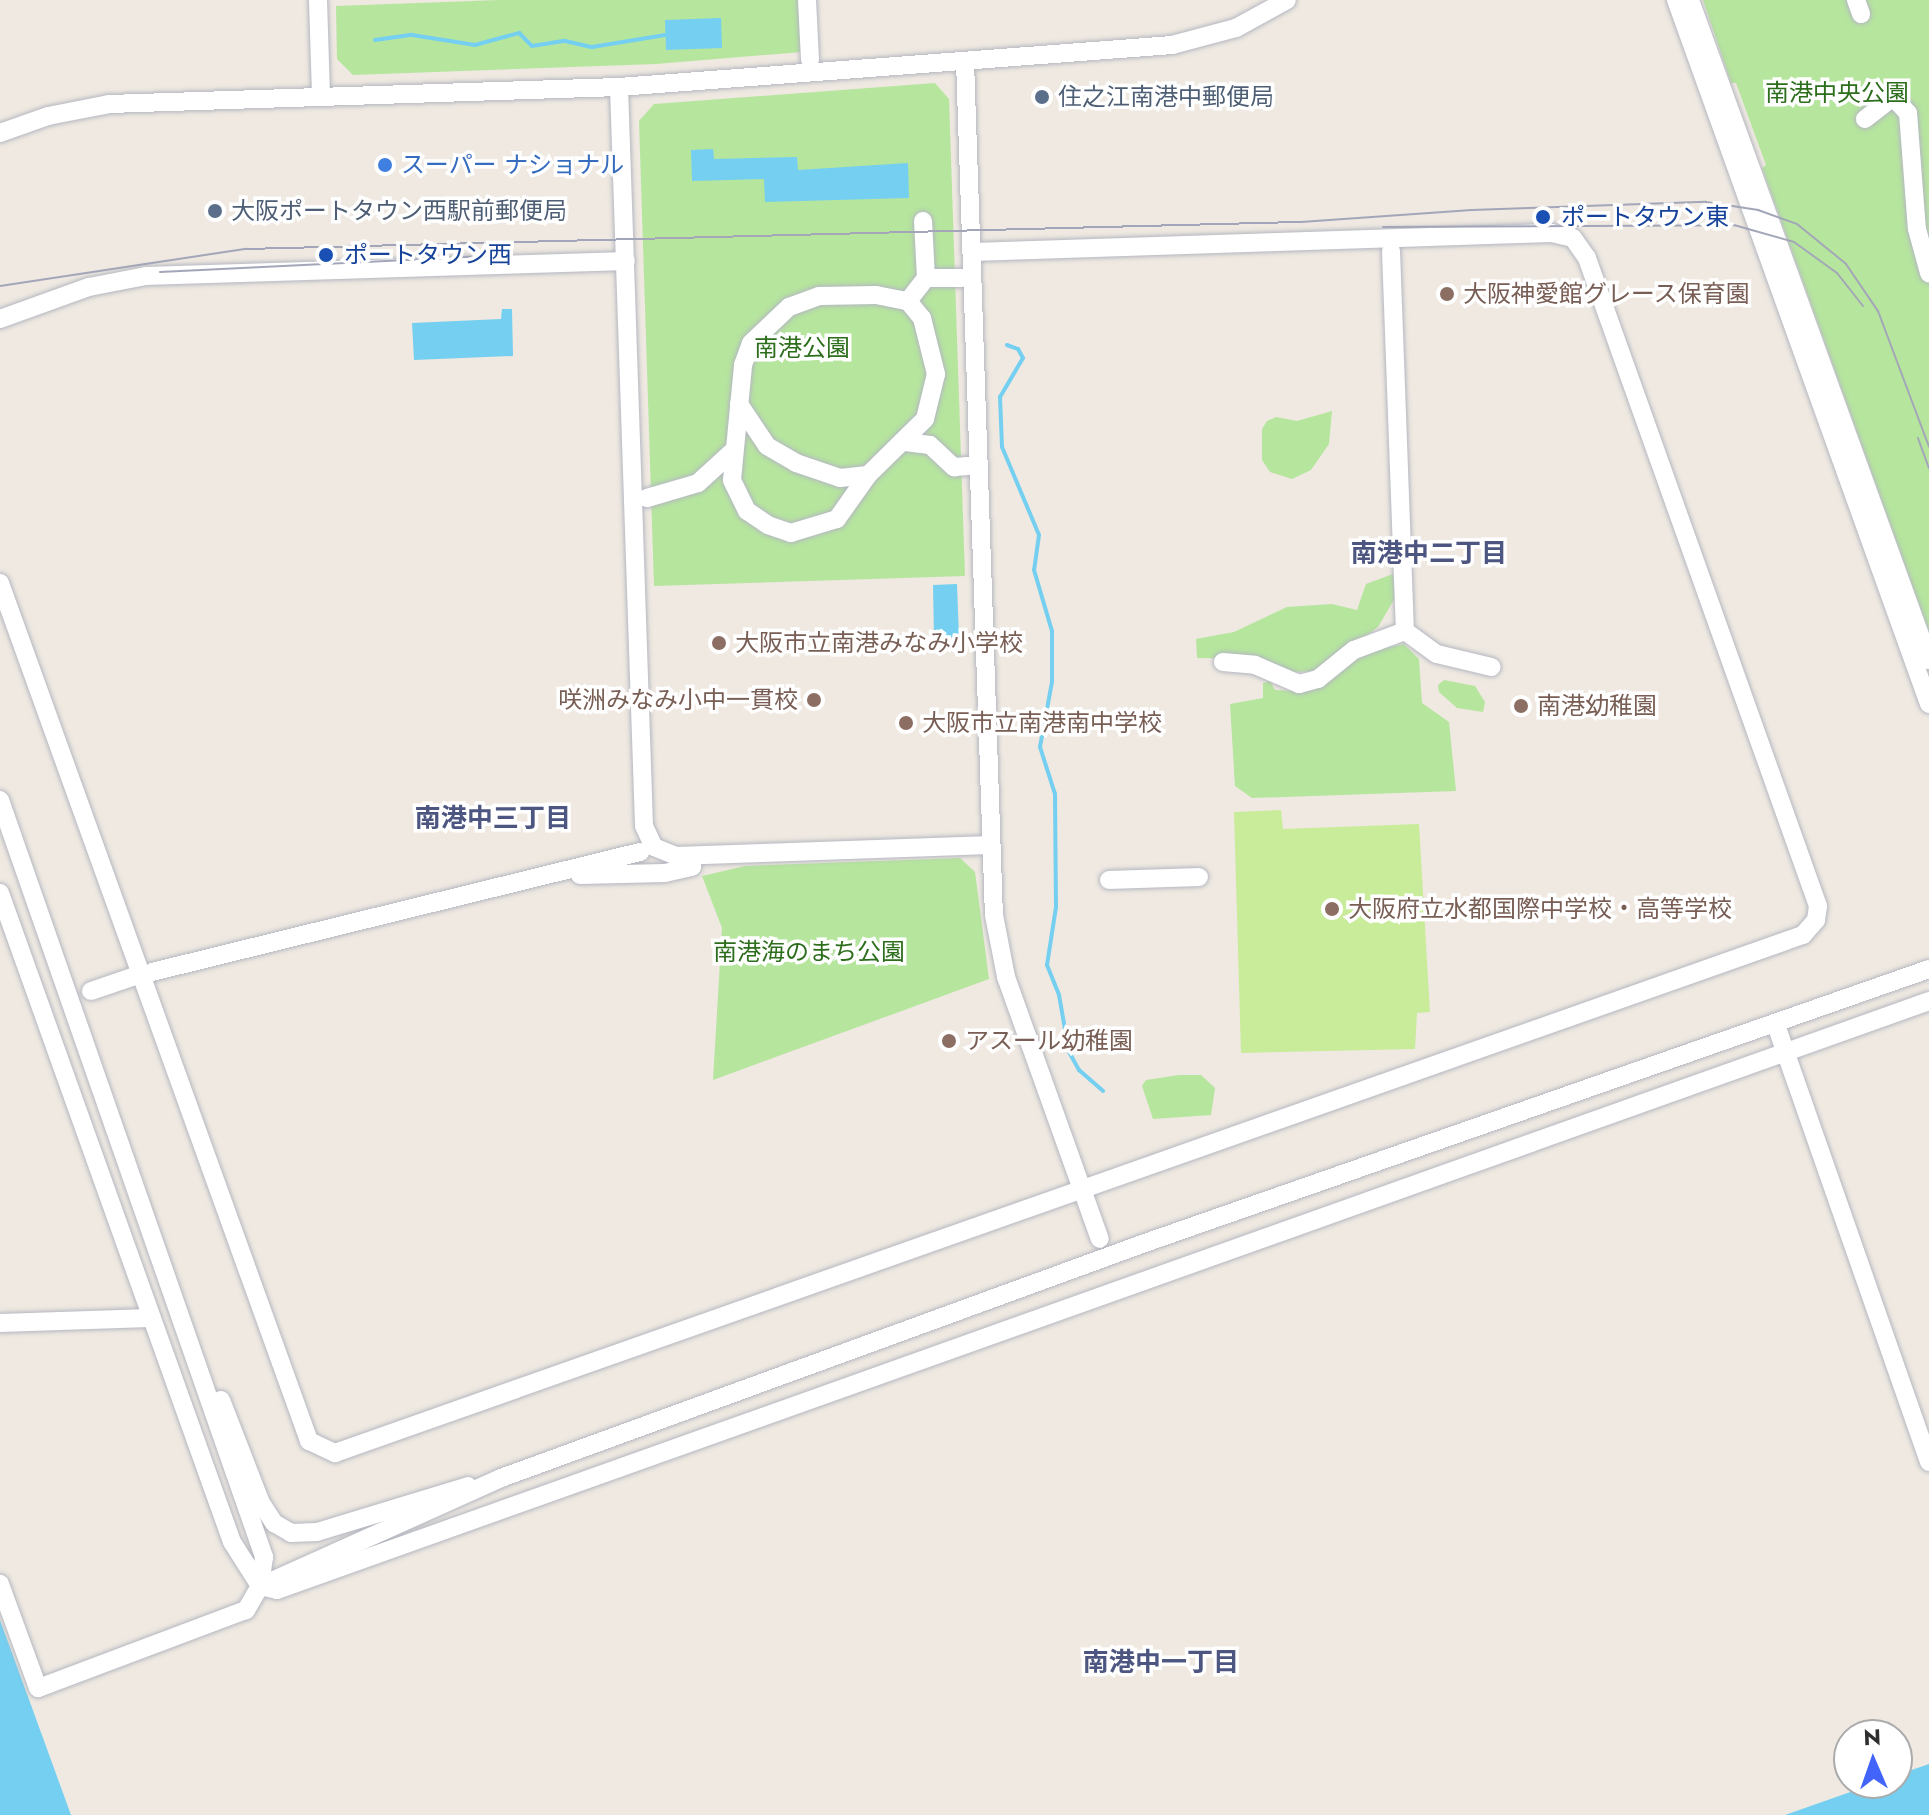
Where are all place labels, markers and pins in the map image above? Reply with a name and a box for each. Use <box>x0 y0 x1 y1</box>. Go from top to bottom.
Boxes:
place label: 住之江南港中郵便局 <box>1058 83 1274 111</box>
marker: 住之江南港中郵便局 <box>1033 88 1051 106</box>
place label: スーパー ナショナル <box>401 151 624 179</box>
marker: スーパー ナショナル <box>376 156 394 174</box>
place label: 大阪ポートタウン西駅前郵便局 <box>231 197 567 225</box>
marker: 大阪ポートタウン西駅前郵便局 <box>206 202 224 220</box>
place label: ポートタウン東 <box>1561 203 1729 231</box>
marker: ポートタウン東 <box>1532 206 1554 228</box>
place label: ポートタウン西 <box>344 241 512 269</box>
marker: ポートタウン西 <box>315 244 337 266</box>
place label: 大阪神愛館グレース保育園 <box>1463 280 1751 308</box>
marker: 大阪神愛館グレース保育園 <box>1438 285 1456 303</box>
place label: 大阪市立南港みなみ小学校 <box>735 629 1023 657</box>
marker: 大阪市立南港みなみ小学校 <box>710 634 728 652</box>
place label: 咲洲みなみ小中一貫校 <box>558 686 798 714</box>
marker: 咲洲みなみ小中一貫校 <box>805 691 823 709</box>
place label: 南港幼稚園 <box>1537 692 1657 720</box>
marker: 南港幼稚園 <box>1512 697 1530 715</box>
place label: 大阪市立南港南中学校 <box>922 709 1162 737</box>
marker: 大阪市立南港南中学校 <box>897 714 915 732</box>
place label: 大阪府立水都国際中学校・高等学校 <box>1348 895 1732 923</box>
marker: 大阪府立水都国際中学校・高等学校 <box>1323 900 1341 918</box>
place label: アスール幼稚園 <box>965 1027 1133 1055</box>
marker: アスール幼稚園 <box>940 1032 958 1050</box>

